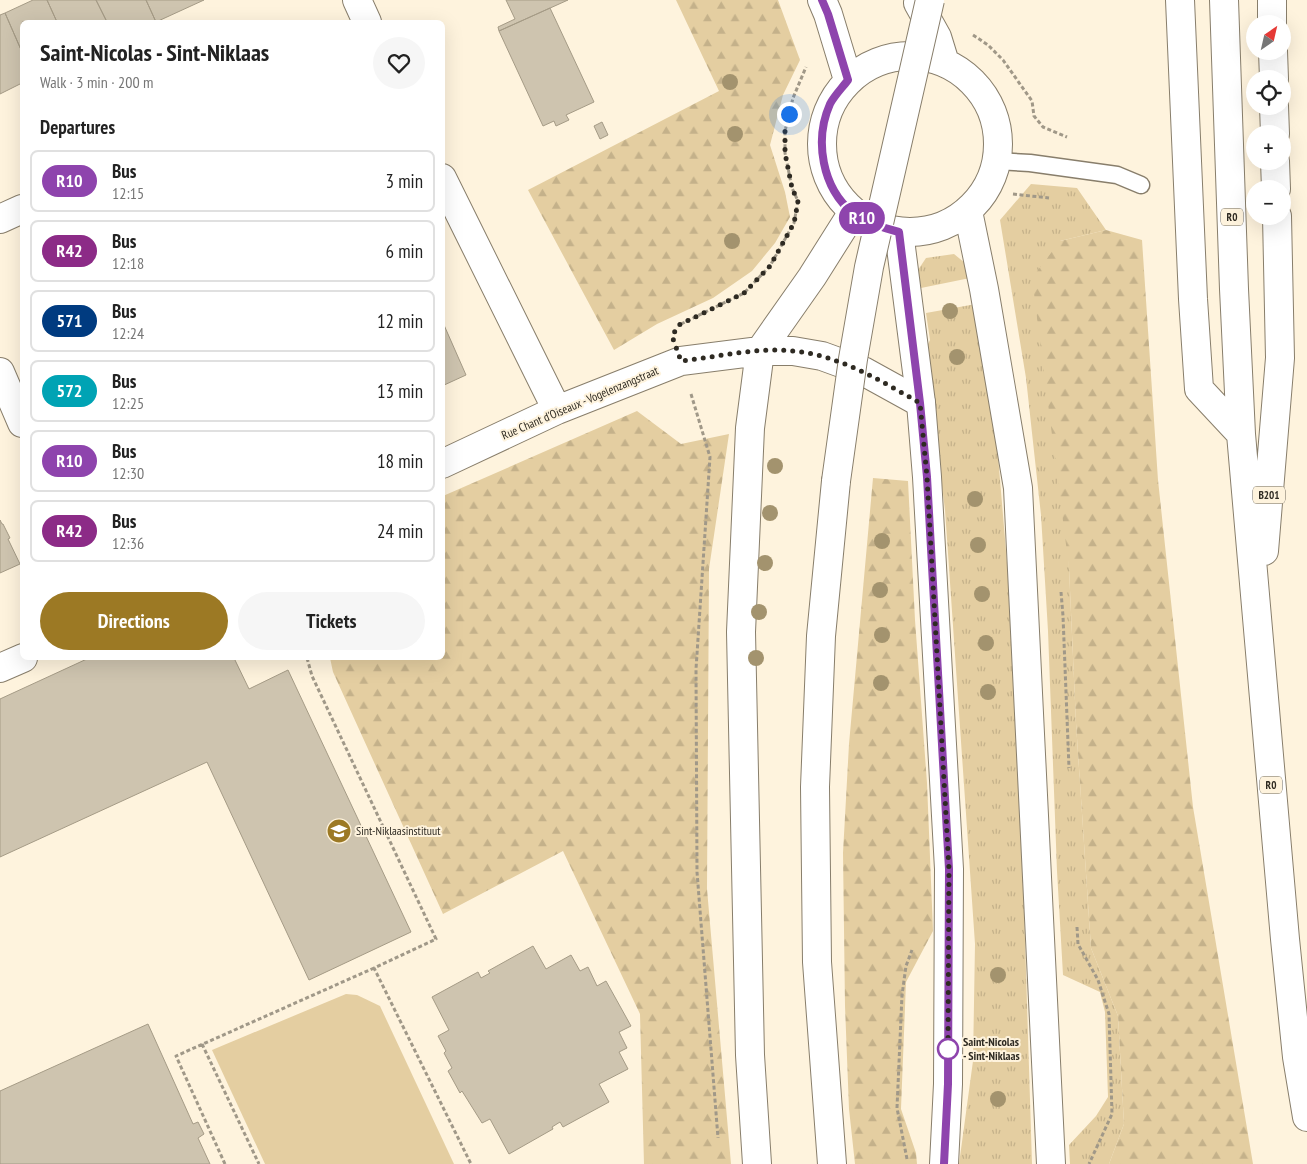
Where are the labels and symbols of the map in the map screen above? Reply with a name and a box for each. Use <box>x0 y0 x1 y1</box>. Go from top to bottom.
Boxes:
north arrow <box>1246 15 1291 60</box>
your location <box>777 102 802 127</box>
line badge: R10 <box>833 202 891 234</box>
road number: R0 <box>1221 208 1243 226</box>
street label: Rue Chant d'Oiseaux - Vogelenzangstraat <box>499 362 661 442</box>
road number: B201 <box>1253 486 1285 504</box>
road number: R0 <box>1260 776 1282 794</box>
school or university icon: Sint-Niklaasinstituut <box>326 818 352 844</box>
place label: Sint-Niklaasinstituut <box>356 823 441 838</box>
place label: Saint-Nicolas - Sint-Niklaas <box>963 1034 1020 1063</box>
marker: Saint-Nicolas - Sint-Niklaas <box>937 1038 959 1060</box>

